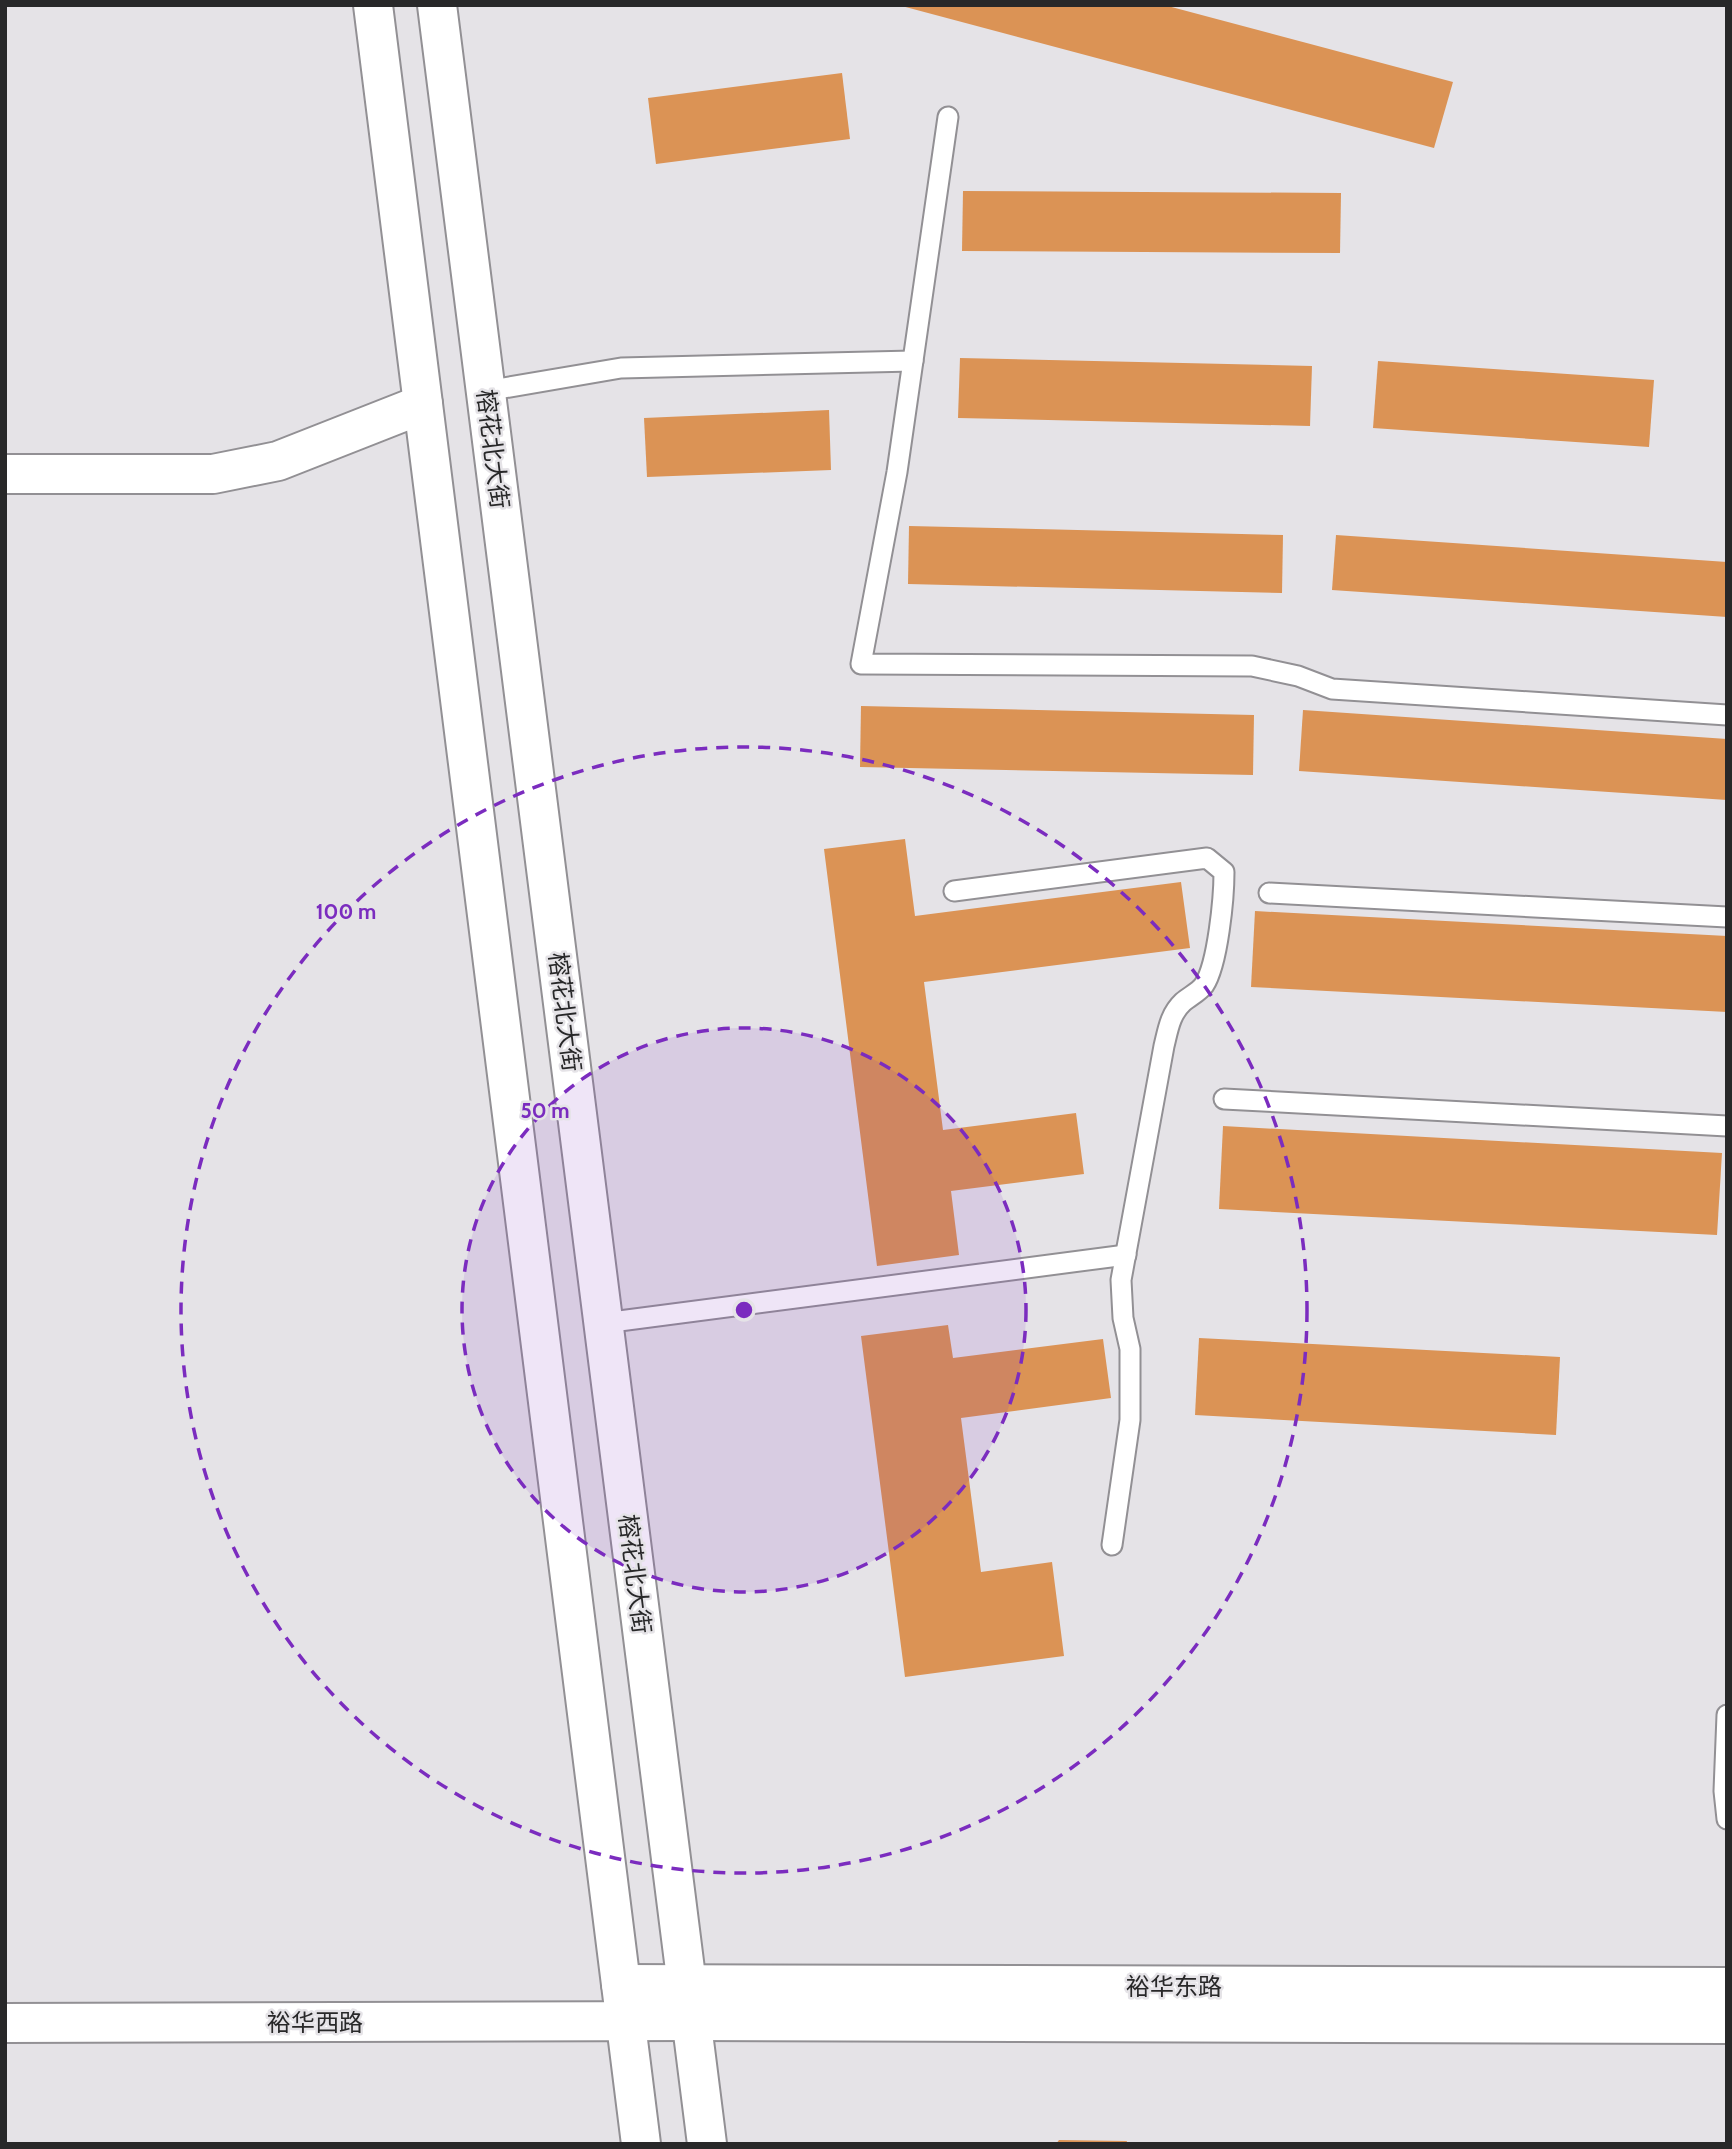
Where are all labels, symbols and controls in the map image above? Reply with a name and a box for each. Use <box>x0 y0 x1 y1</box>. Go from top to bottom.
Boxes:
street label: 榕花北大街 <box>471 388 515 510</box>
text: 100 m <box>316 899 376 924</box>
street label: 榕花北大街 <box>543 951 587 1073</box>
text: 50 m <box>520 1098 570 1123</box>
centre of rings <box>732 1298 756 1322</box>
street label: 榕花北大街 <box>613 1513 657 1635</box>
street label: 裕华东路 <box>1126 1972 1222 2001</box>
street label: 裕华西路 <box>267 2008 363 2037</box>

